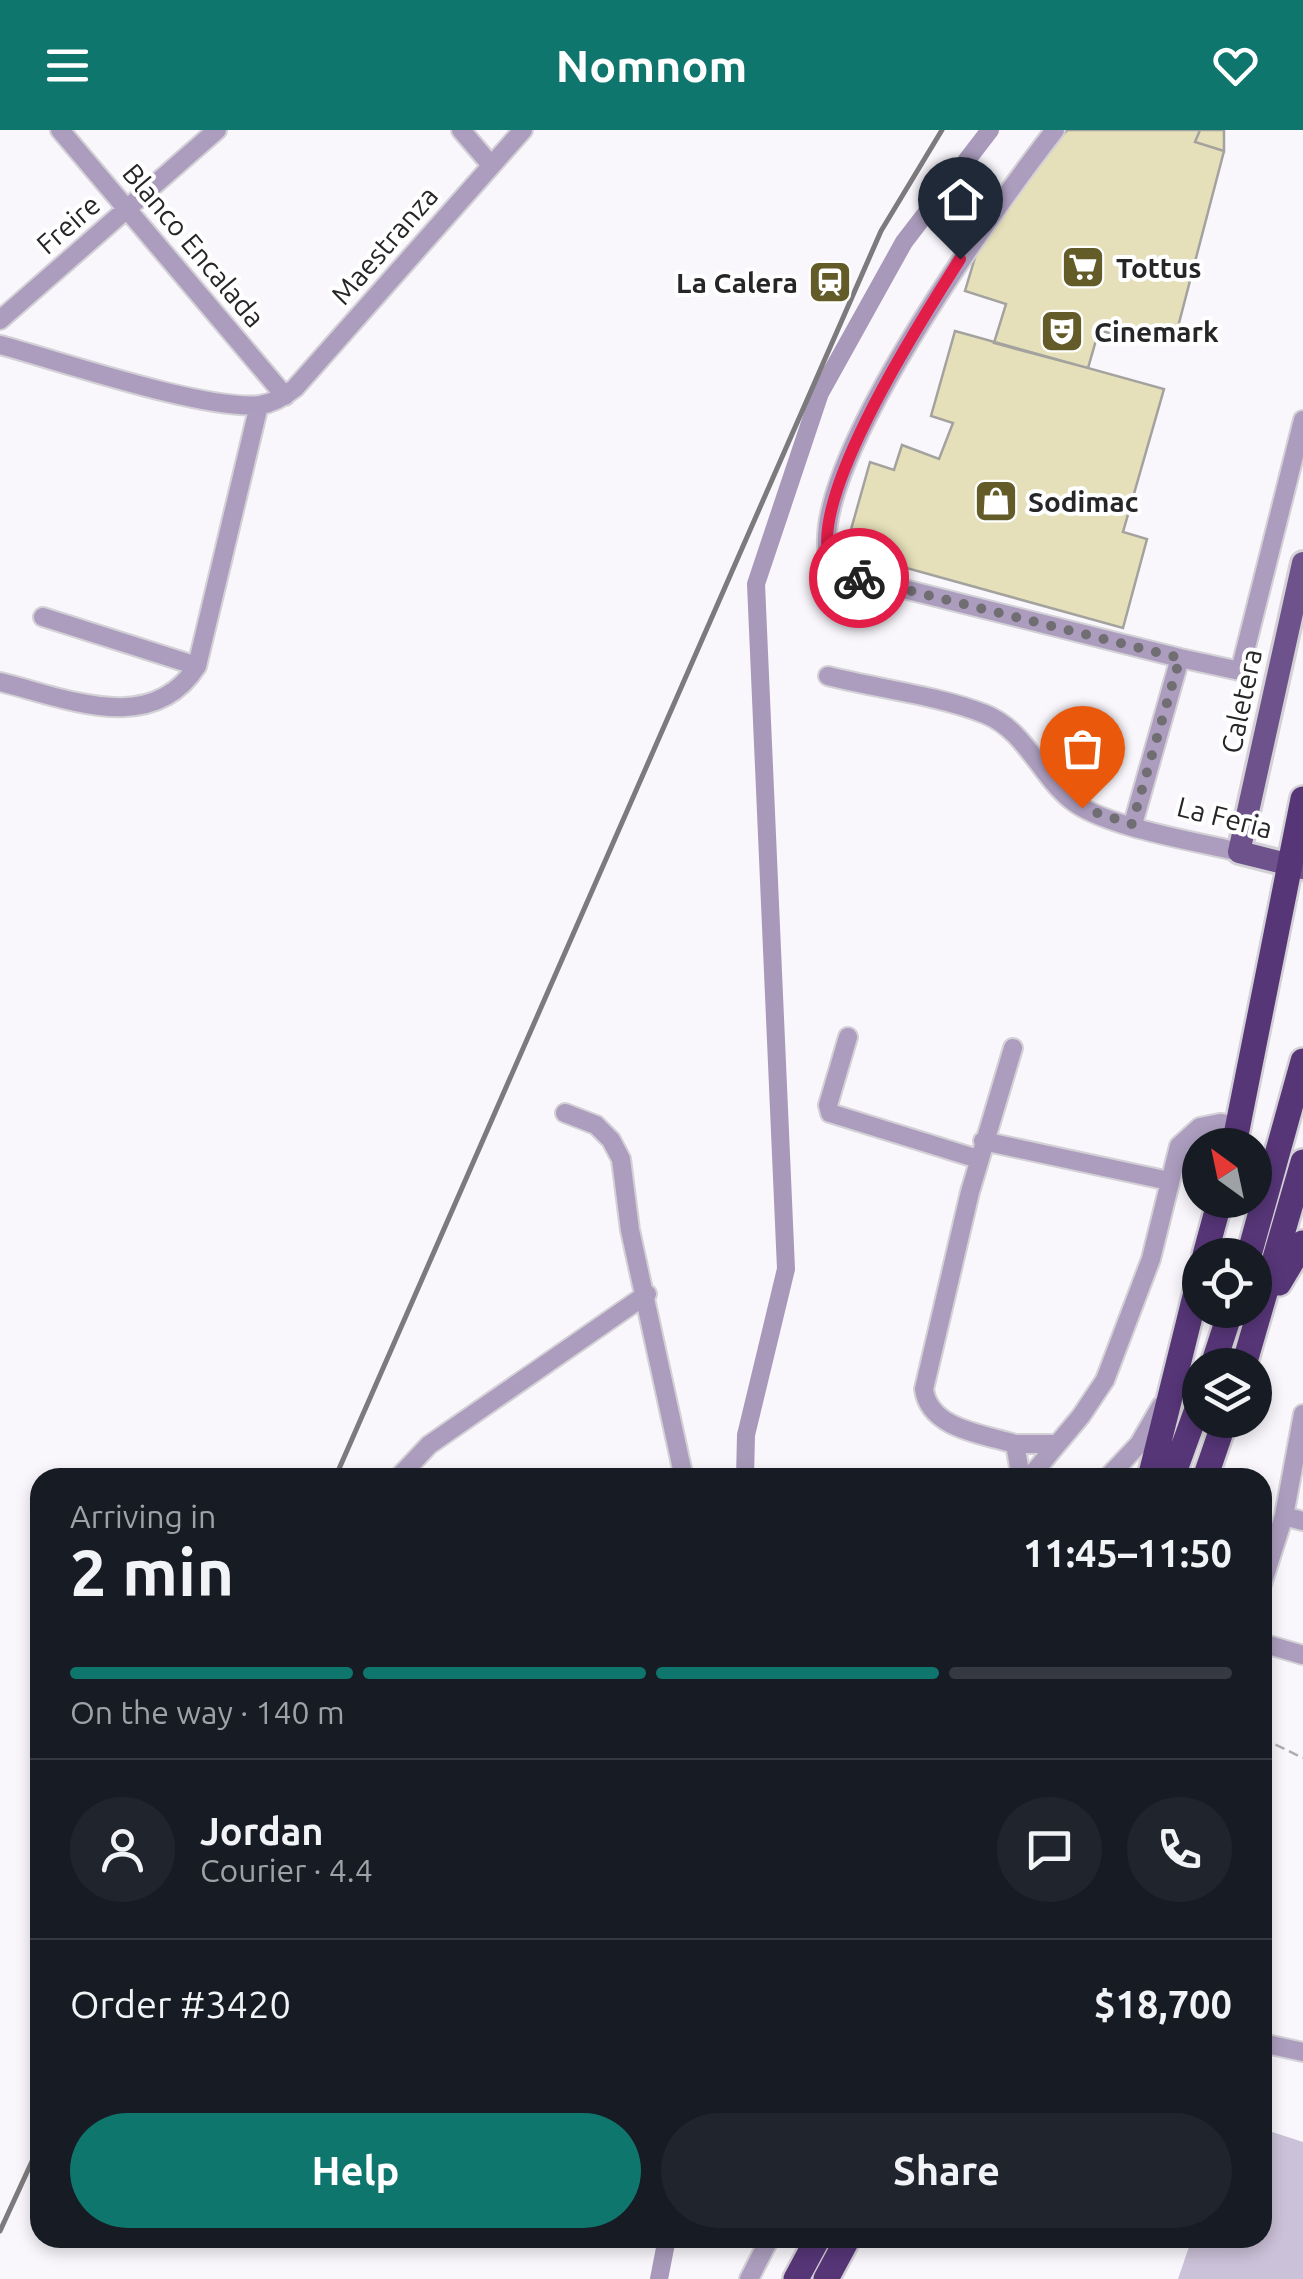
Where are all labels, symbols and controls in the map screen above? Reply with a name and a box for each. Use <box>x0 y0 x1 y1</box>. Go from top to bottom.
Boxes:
icon: menu <box>40 38 95 93</box>
icon: heart <box>1208 38 1263 93</box>
text: Nomnom <box>556 40 747 91</box>
street label: Blanco Encalada <box>117 157 271 333</box>
pin <box>918 157 1003 260</box>
icon: home <box>933 172 988 227</box>
street label: Maestranza <box>325 180 443 310</box>
street label: Freire <box>30 188 106 260</box>
supermarket icon: Tottus <box>1060 244 1106 290</box>
place label: Tottus <box>1116 252 1201 283</box>
station icon: La Calera <box>807 259 853 305</box>
place label: La Calera <box>676 267 798 298</box>
theatre icon: Cinemark <box>1039 308 1085 354</box>
place label: Cinemark <box>1094 316 1219 347</box>
shop icon: Sodimac <box>973 478 1019 524</box>
place label: Sodimac <box>1028 486 1138 517</box>
courier <box>809 528 909 628</box>
icon: bike <box>832 551 887 606</box>
street label: Caletera <box>1215 646 1267 756</box>
pin <box>1040 706 1125 809</box>
icon: bag <box>1055 721 1110 776</box>
street label: La Feria <box>1174 790 1276 844</box>
north arrow <box>1182 1128 1272 1218</box>
map controls <box>1182 1128 1272 1438</box>
button: locate <box>1182 1238 1272 1328</box>
button: layers <box>1182 1348 1272 1438</box>
text: Arriving in <box>70 1498 216 1534</box>
text: 11:45–11:50 <box>1023 1532 1232 1574</box>
text: 2 min <box>70 1535 234 1608</box>
text: On the way · 140 m <box>70 1694 345 1730</box>
button: person <box>70 1797 175 1902</box>
button: chat <box>997 1797 1102 1902</box>
button: phone <box>1127 1797 1232 1902</box>
text: Jordan <box>200 1810 324 1852</box>
text: Courier · 4.4 <box>200 1852 373 1888</box>
text: Order #3420 <box>70 1983 291 2025</box>
text: $18,700 <box>1094 1983 1232 2025</box>
button: Help <box>70 2113 641 2228</box>
button: Share <box>661 2113 1232 2228</box>

